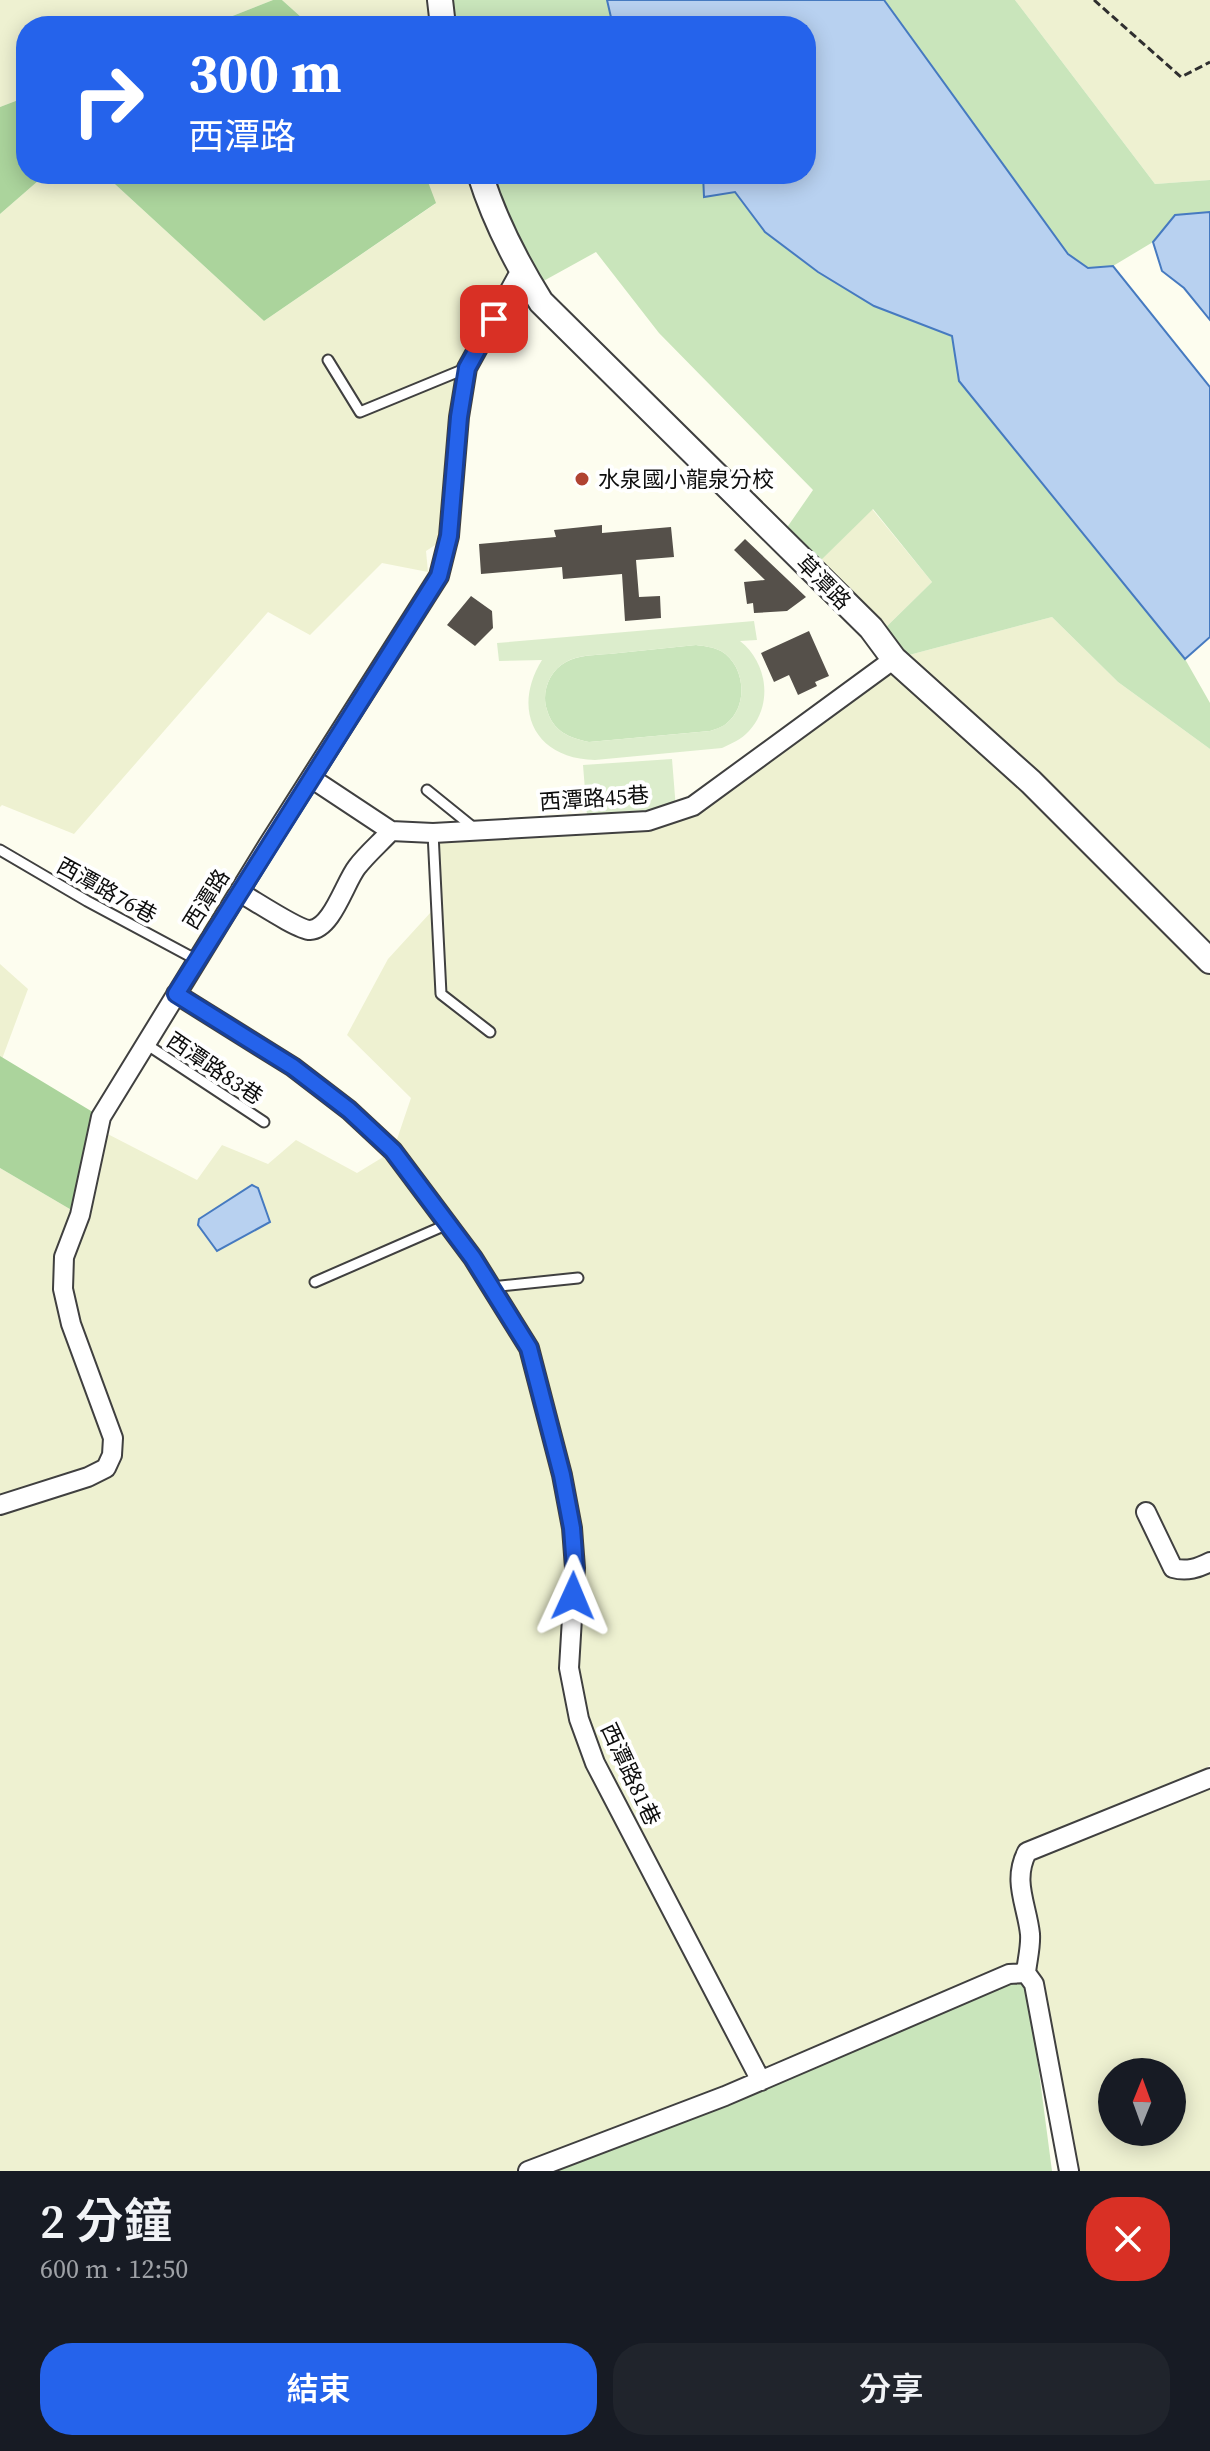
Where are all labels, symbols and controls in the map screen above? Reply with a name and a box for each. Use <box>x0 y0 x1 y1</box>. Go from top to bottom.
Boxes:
text: 300 m <box>188 34 342 111</box>
icon: right <box>56 48 160 152</box>
text: 西潭路 <box>188 112 296 161</box>
pin <box>460 285 528 353</box>
icon: arrive <box>472 297 516 341</box>
place label: 水泉國小龍泉分校 <box>598 464 774 494</box>
marker: 水泉國小龍泉分校 <box>573 470 591 488</box>
street label: 草潭路 <box>790 548 858 616</box>
street label: 西潭路45巷 <box>538 779 650 817</box>
street label: 西潭路76巷 <box>52 850 162 930</box>
street label: 西潭路 <box>176 863 236 935</box>
street label: 西潭路83巷 <box>161 1025 269 1111</box>
position arrow <box>531 1554 615 1638</box>
street label: 西潭路81巷 <box>594 1718 668 1830</box>
north arrow <box>1098 2058 1186 2146</box>
map controls <box>1098 2058 1186 2146</box>
text: 2 分鐘 <box>40 2188 172 2254</box>
button: close <box>1086 2197 1170 2281</box>
text: 600 m · 12:50 <box>40 2251 188 2287</box>
button: 結束 <box>40 2343 597 2435</box>
button: 分享 <box>613 2343 1170 2435</box>

